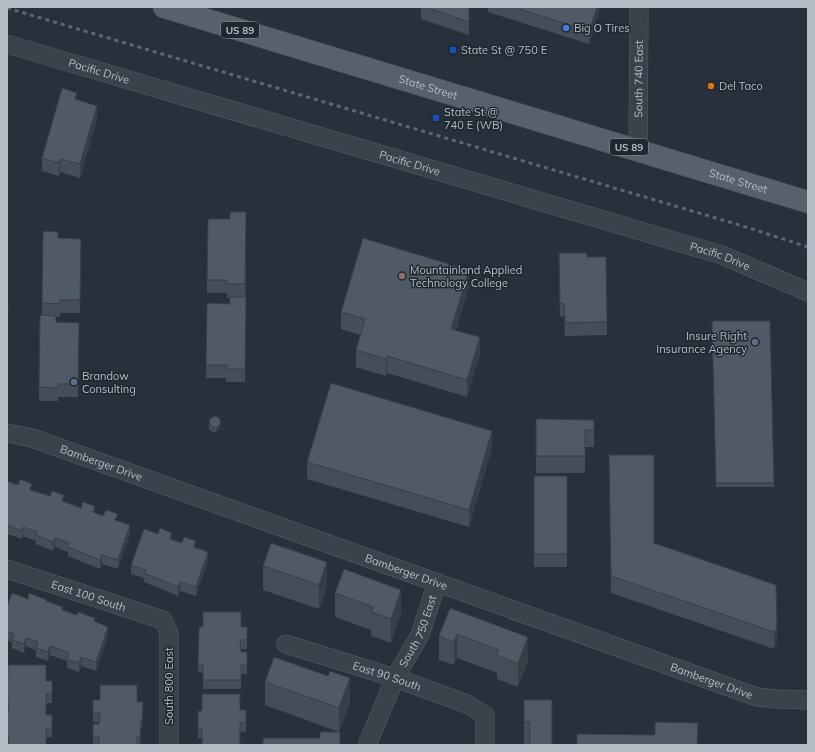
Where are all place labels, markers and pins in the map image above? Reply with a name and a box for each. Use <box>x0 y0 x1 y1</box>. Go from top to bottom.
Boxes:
place label: Big O Tires <box>574 21 630 35</box>
marker: Big O Tires <box>561 23 571 33</box>
place label: State St @ 750 E <box>461 43 547 57</box>
marker: State St @ 750 E <box>448 45 458 55</box>
place label: Del Taco <box>719 79 763 93</box>
marker: Del Taco <box>706 81 716 91</box>
place label: State St @ 740 E (WB) <box>444 105 503 132</box>
marker: State St @ 740 E (WB) <box>431 113 441 123</box>
place label: Mountainland Applied Technology College <box>410 263 522 290</box>
marker: Mountainland Applied Technology College <box>397 271 407 281</box>
place label: Insure Right Insurance Agency <box>656 329 747 356</box>
marker: Insure Right Insurance Agency <box>750 337 760 347</box>
place label: Brandow Consulting <box>82 369 136 396</box>
marker: Brandow Consulting <box>69 377 79 387</box>

